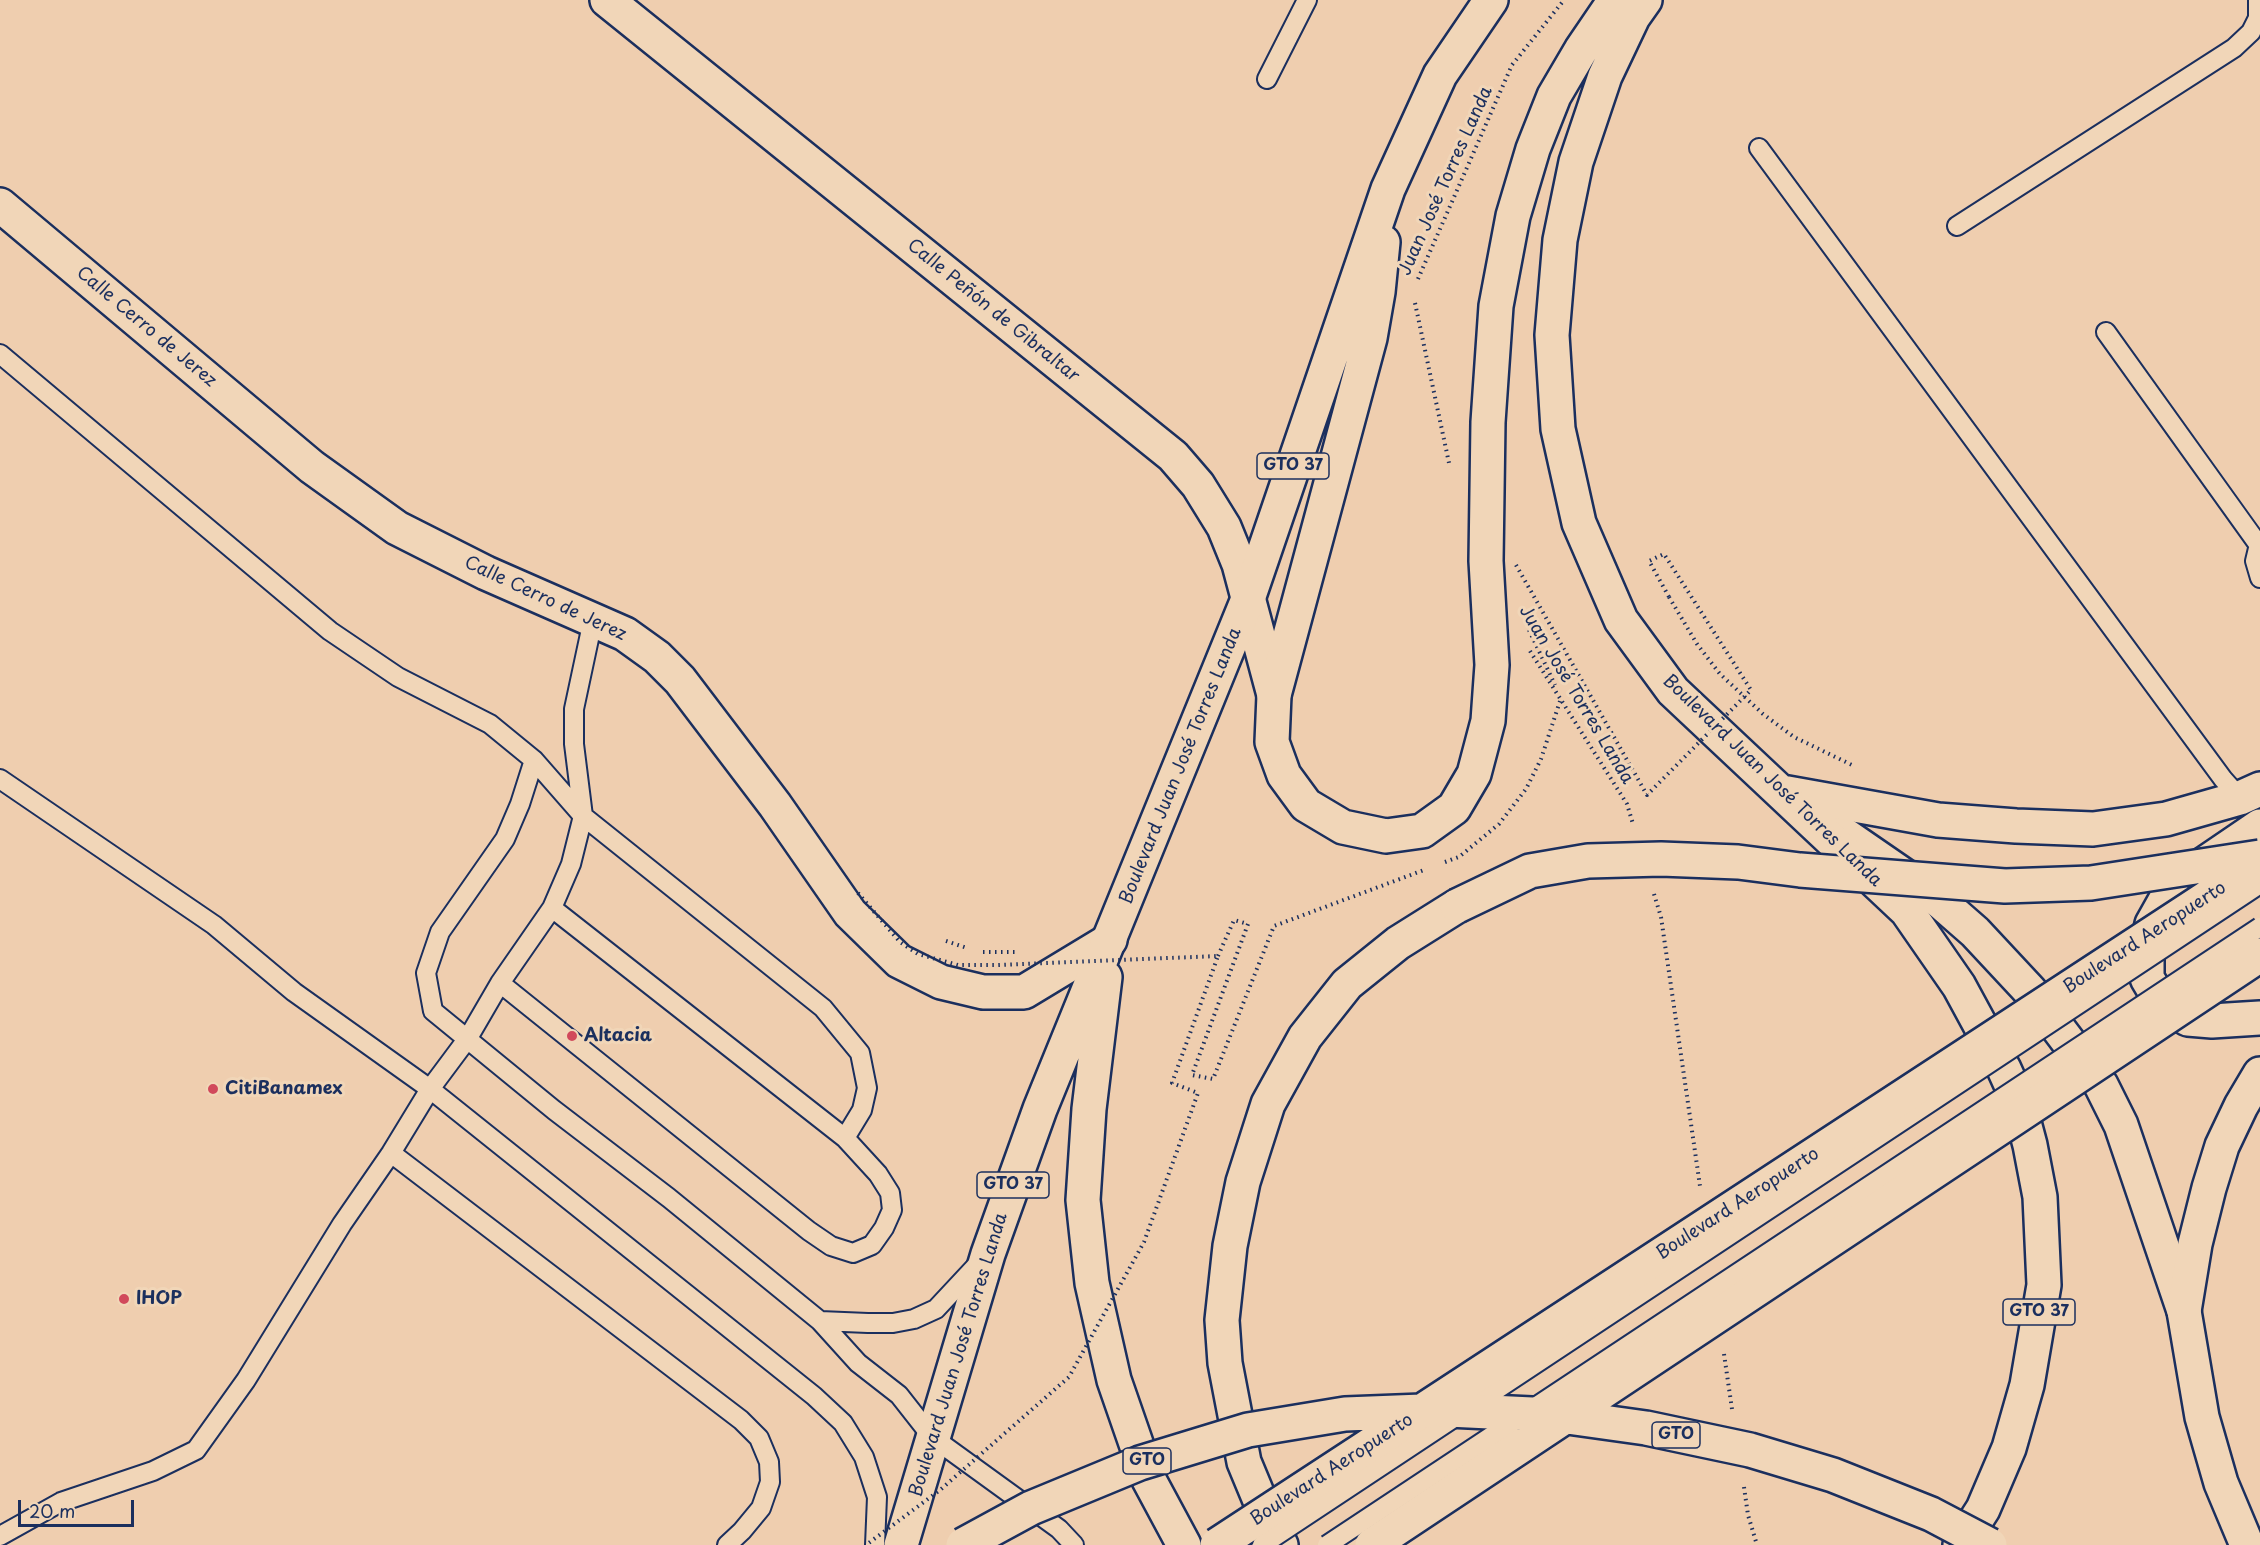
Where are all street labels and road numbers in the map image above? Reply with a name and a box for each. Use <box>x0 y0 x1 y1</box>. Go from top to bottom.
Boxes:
street label: Juan José Torres Landa <box>1395 83 1497 279</box>
street label: Calle Peñón de Gibraltar <box>903 235 1083 387</box>
street label: Calle Cerro de Jerez <box>72 262 220 392</box>
road number: GTO 37 <box>1257 453 1329 479</box>
street label: Calle Cerro de Jerez <box>461 552 629 646</box>
street label: Juan José Torres Landa <box>1514 602 1638 788</box>
street label: Boulevard Juan José Torres Landa <box>1116 625 1246 907</box>
street label: Boulevard Juan José Torres Landa <box>1658 670 1886 892</box>
street label: Boulevard Aeropuerto <box>2060 877 2230 999</box>
street label: Boulevard Aeropuerto <box>1653 1143 1823 1265</box>
road number: GTO 37 <box>977 1172 1049 1198</box>
street label: Boulevard Juan José Torres Landa <box>905 1210 1013 1500</box>
road number: GTO 37 <box>2003 1299 2075 1325</box>
street label: Boulevard Aeropuerto <box>1247 1409 1417 1531</box>
road number: GTO <box>1652 1422 1700 1448</box>
road number: GTO <box>1123 1448 1171 1474</box>

